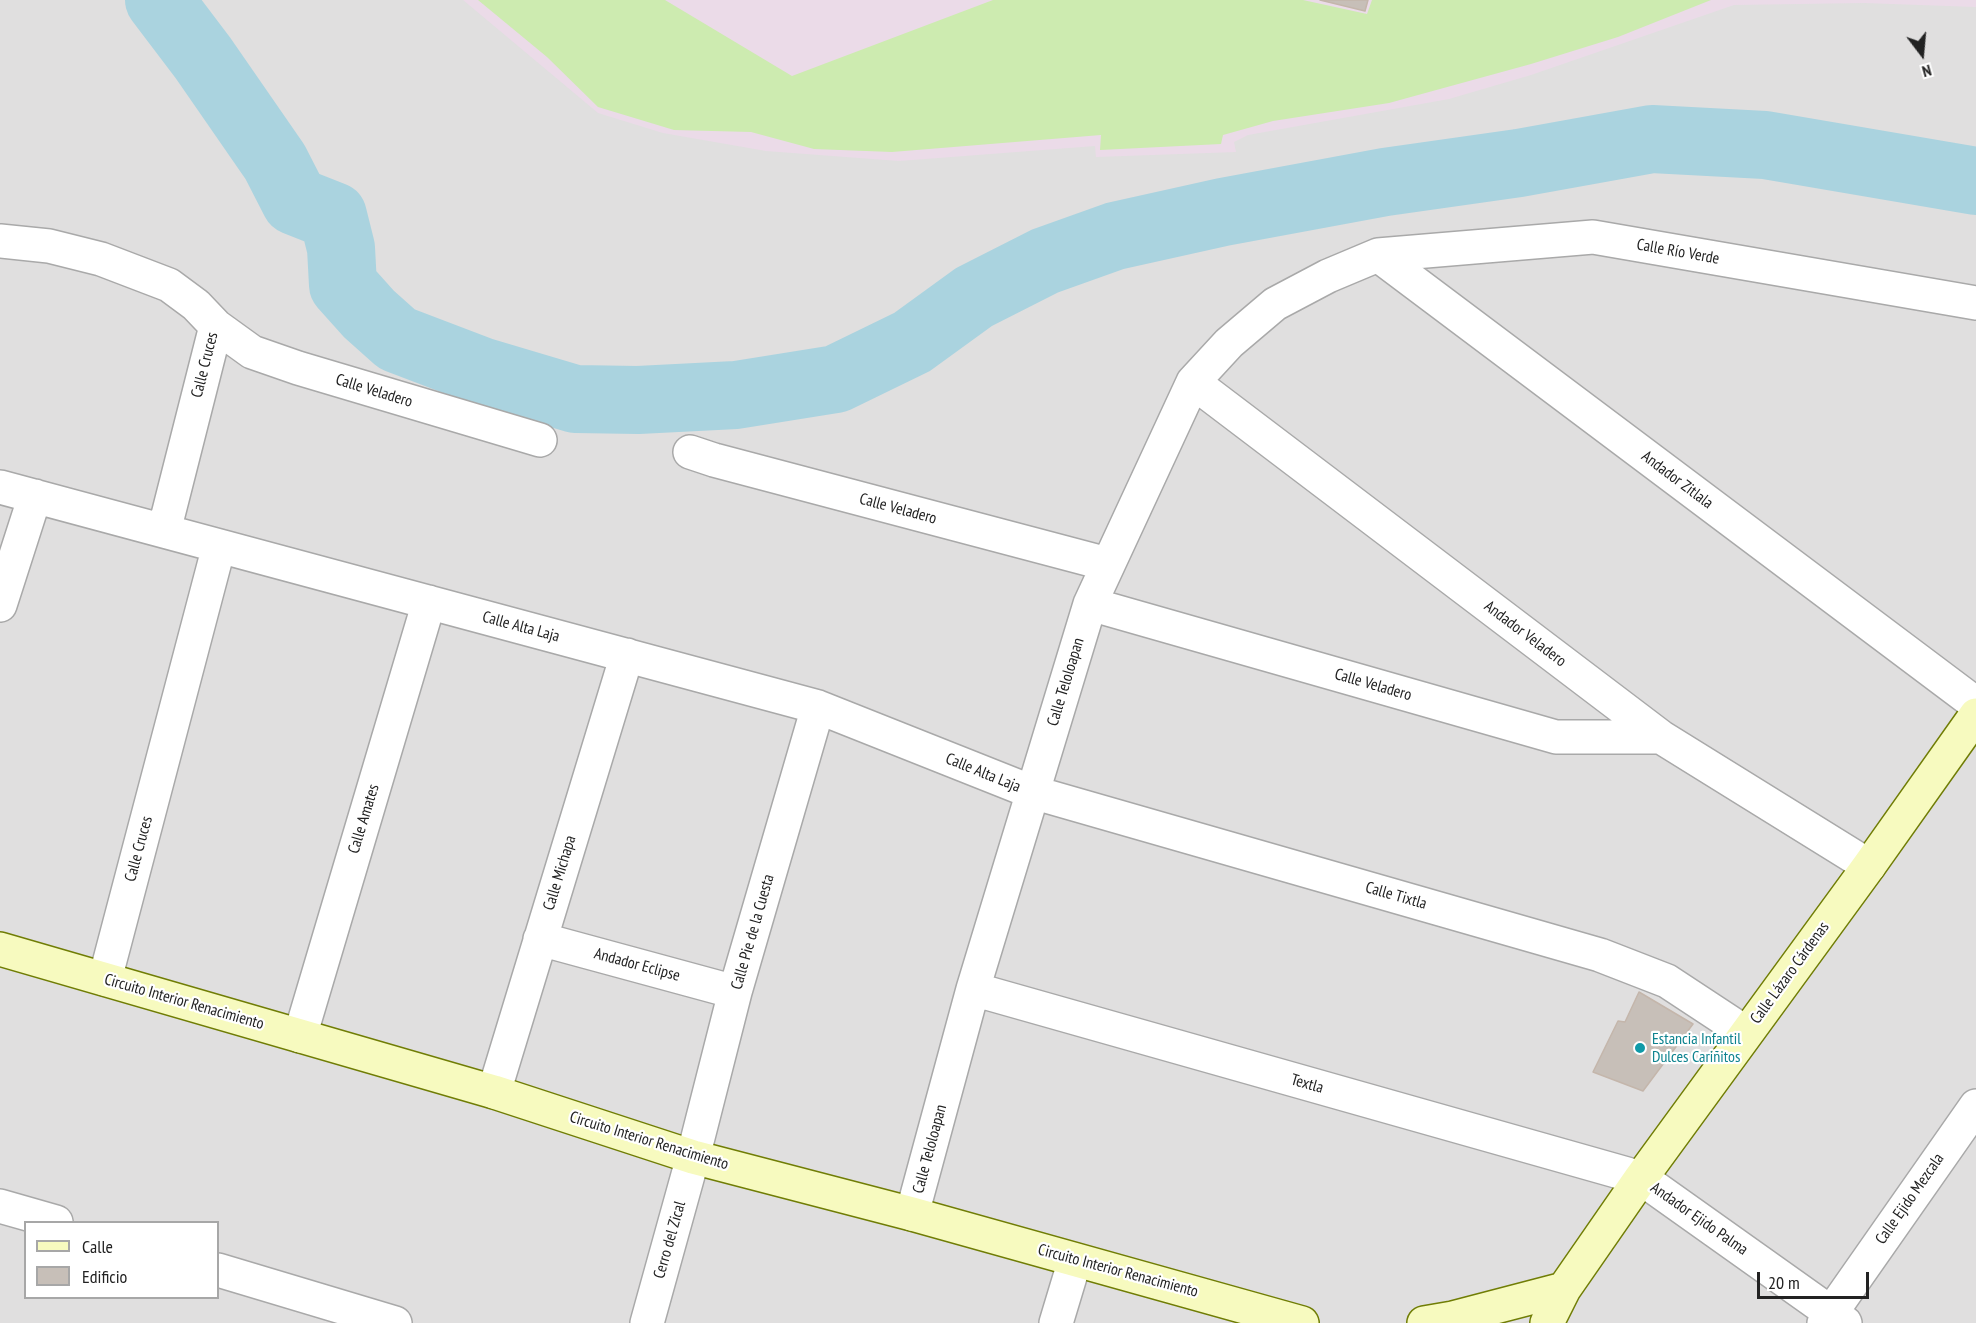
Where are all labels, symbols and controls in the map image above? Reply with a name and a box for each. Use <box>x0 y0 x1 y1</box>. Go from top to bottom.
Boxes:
north arrow <box>1892 24 1952 84</box>
text: N <box>1920 60 1934 82</box>
street label: Calle Río Verde <box>1635 235 1721 269</box>
street label: Calle Cruces <box>188 330 222 400</box>
street label: Calle Veladero <box>333 370 415 412</box>
street label: Andador Zitlala <box>1637 447 1717 513</box>
street label: Calle Veladero <box>857 489 939 529</box>
street label: Andador Veladero <box>1480 597 1570 671</box>
street label: Calle Alta Laja <box>480 607 562 647</box>
street label: Calle Teloloapan <box>1043 636 1089 728</box>
street label: Calle Veladero <box>1332 665 1414 705</box>
street label: Calle Alta Laja <box>943 749 1023 797</box>
street label: Calle Amates <box>344 782 384 856</box>
street label: Calle Cruces <box>121 814 157 884</box>
street label: Calle Michapa <box>540 833 580 913</box>
street label: Calle Pie de la Cuesta <box>727 872 779 992</box>
street label: Calle Tixtla <box>1363 878 1429 914</box>
street label: Calle Lázaro Cárdenas <box>1747 918 1833 1028</box>
street label: Andador Eclipse <box>592 944 682 986</box>
street label: Circuito Interior Renacimiento <box>102 970 266 1034</box>
place label: Estancia Infantil Dulces Cariñitos <box>1652 1029 1741 1067</box>
marker: Estancia Infantil Dulces Cariñitos <box>1633 1041 1647 1055</box>
street label: Textla <box>1289 1070 1325 1098</box>
street label: Calle Teloloapan <box>909 1102 951 1196</box>
street label: Circuito Interior Renacimiento <box>567 1108 731 1174</box>
street label: Calle Ejido Mezcala <box>1872 1150 1948 1248</box>
street label: Andador Ejido Palma <box>1647 1178 1751 1260</box>
street label: Cerro del Zical <box>650 1199 690 1281</box>
legend <box>24 1221 219 1299</box>
text: Calle <box>82 1235 113 1258</box>
street label: Circuito Interior Renacimiento <box>1036 1240 1200 1302</box>
scale bar <box>1760 1260 1872 1298</box>
text: Edificio <box>82 1265 127 1288</box>
text: 20 m <box>1768 1271 1800 1294</box>

